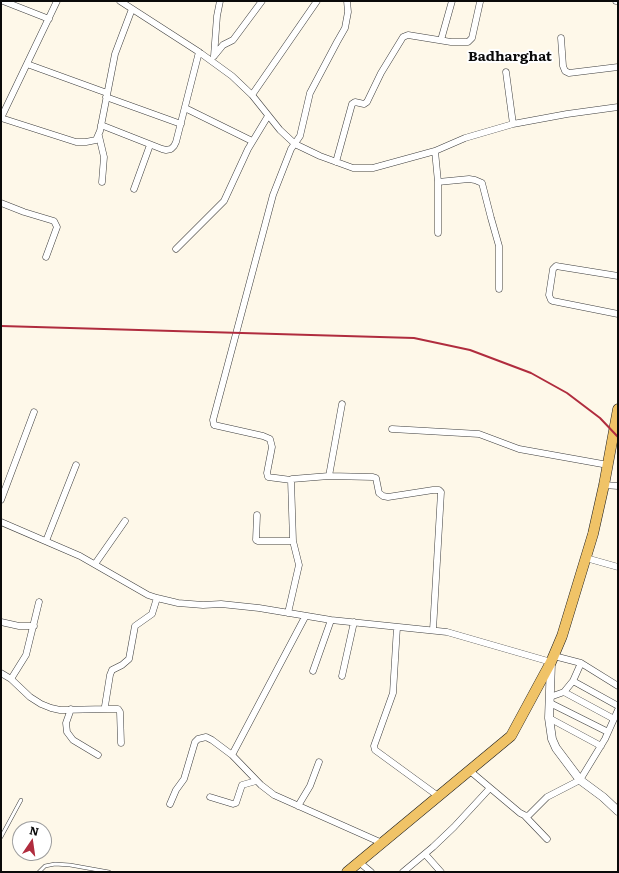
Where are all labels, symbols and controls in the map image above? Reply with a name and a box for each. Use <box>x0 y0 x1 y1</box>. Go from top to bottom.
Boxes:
district label: Badharghat <box>468 49 552 65</box>
north arrow <box>12 821 52 861</box>
text: N <box>28 821 41 839</box>

